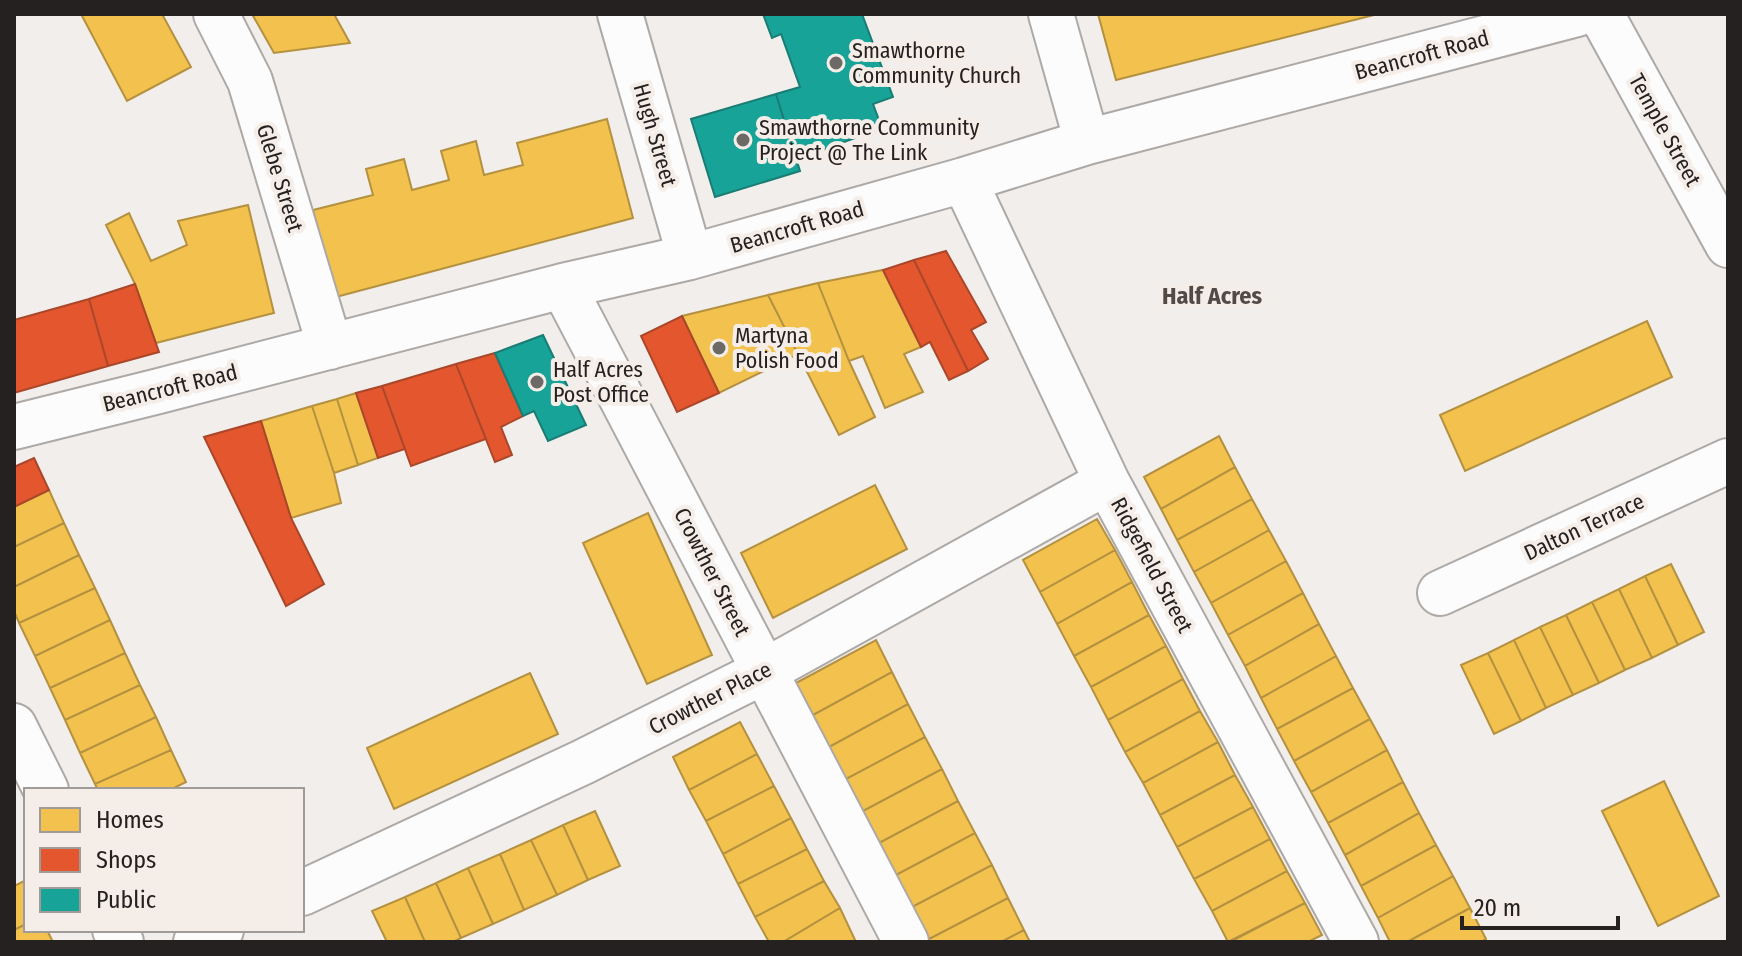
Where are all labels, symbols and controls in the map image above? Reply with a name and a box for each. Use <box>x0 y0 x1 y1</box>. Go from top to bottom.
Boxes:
street label: Beancroft Road <box>1352 24 1492 86</box>
place label: Smawthorne Community Church <box>852 37 1021 89</box>
marker: Smawthorne Community Church <box>827 54 845 72</box>
street label: Temple Street <box>1623 69 1707 192</box>
street label: Hugh Street <box>627 80 683 190</box>
place label: Smawthorne Community Project @ The Link <box>759 114 979 166</box>
street label: Glebe Street <box>251 121 309 236</box>
marker: Smawthorne Community Project @ The Link <box>734 131 752 149</box>
street label: Beancroft Road <box>727 195 867 259</box>
district label: Half Acres <box>1162 282 1262 310</box>
place label: Martyna Polish Food <box>735 322 839 374</box>
marker: Martyna Polish Food <box>710 339 728 357</box>
place label: Half Acres Post Office <box>553 356 649 408</box>
street label: Beancroft Road <box>100 358 240 418</box>
marker: Half Acres Post Office <box>528 373 546 391</box>
street label: Dalton Terrace <box>1520 487 1648 567</box>
street label: Ridgefield Street <box>1105 493 1199 638</box>
street label: Crowther Street <box>668 503 756 641</box>
street label: Crowther Place <box>644 656 776 740</box>
legend <box>24 788 304 932</box>
text: Homes <box>96 806 164 834</box>
text: Shops <box>96 846 156 874</box>
scale bar <box>1462 880 1618 930</box>
text: Public <box>96 886 156 914</box>
text: 20 m <box>1474 894 1521 922</box>

